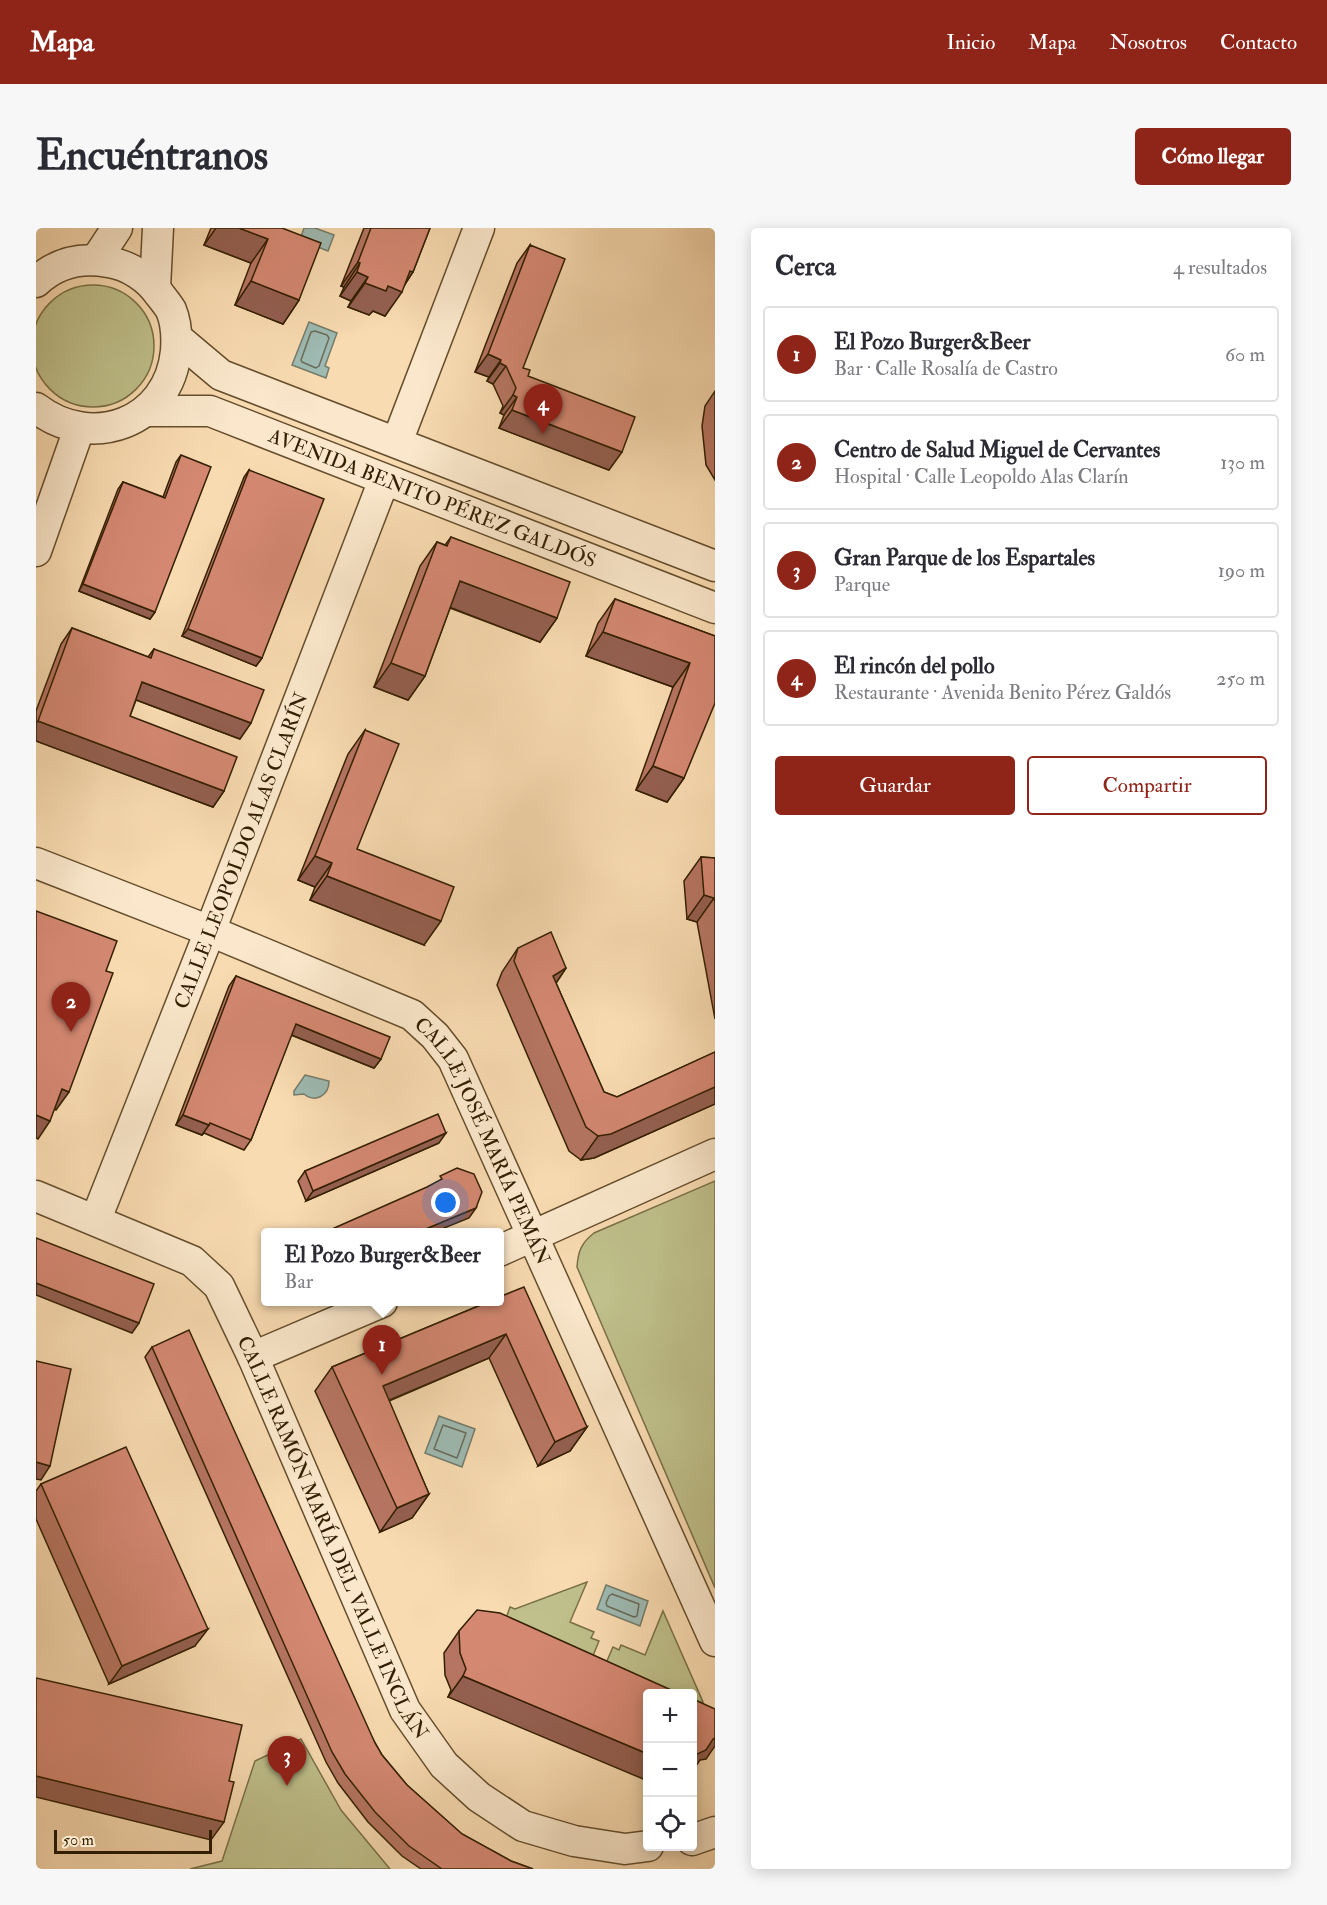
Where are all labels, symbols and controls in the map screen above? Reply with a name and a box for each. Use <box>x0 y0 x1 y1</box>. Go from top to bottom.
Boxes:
text: Mapa <box>30 25 94 60</box>
text: Inicio <box>946 29 995 56</box>
text: Mapa <box>1028 29 1076 56</box>
text: Nosotros <box>1109 29 1187 56</box>
text: Contacto <box>1220 29 1297 56</box>
button: Cómo llegar <box>1135 128 1291 185</box>
text: Encuéntranos <box>36 130 268 182</box>
text: Cerca <box>775 251 836 283</box>
text: 4 resultados <box>1173 255 1267 280</box>
text: El Pozo Burger&Beer <box>834 328 1030 356</box>
text: 1 <box>793 342 800 367</box>
text: 60 m <box>1225 342 1265 367</box>
text: Bar · Calle Rosalía de Castro <box>834 356 1058 381</box>
pin: 4 <box>524 384 562 434</box>
street label: AVENIDA BENITO PÉREZ GALDÓS <box>264 423 600 573</box>
text: Centro de Salud Miguel de Cervantes <box>834 436 1160 464</box>
text: 2 <box>791 450 802 475</box>
text: 130 m <box>1220 450 1265 475</box>
text: Hospital · Calle Leopoldo Alas Clarín <box>834 464 1129 489</box>
text: Gran Parque de los Espartales <box>834 544 1095 572</box>
text: 3 <box>793 558 800 583</box>
text: 190 m <box>1218 558 1265 583</box>
text: Parque <box>834 572 890 597</box>
text: El rincón del pollo <box>834 652 994 680</box>
text: 4 <box>791 666 802 691</box>
text: 250 m <box>1216 666 1265 691</box>
text: Restaurante · Avenida Benito Pérez Galdós <box>834 680 1171 705</box>
street label: CALLE LEOPOLDO ALAS CLARÍN <box>169 689 314 1012</box>
button: Guardar <box>775 756 1015 815</box>
button: Compartir <box>1027 756 1267 815</box>
pin: 2 <box>51 982 90 1032</box>
street label: CALLE JOSÉ MARÍA PEMÁN <box>409 1012 556 1269</box>
your location <box>431 1188 460 1217</box>
popup <box>261 1228 504 1306</box>
text: El Pozo Burger&Beer <box>284 1241 481 1269</box>
text: Bar <box>284 1269 313 1294</box>
pin: 1 <box>362 1326 402 1375</box>
street label: CALLE RAMÓN MARÍA DEL VALLE INCLÁN <box>232 1332 434 1744</box>
map controls <box>643 1689 697 1851</box>
button: + <box>643 1689 697 1743</box>
pin: 3 <box>268 1736 306 1786</box>
button: − <box>643 1743 697 1797</box>
button: locate <box>643 1797 697 1851</box>
scale bar <box>54 1827 212 1854</box>
text: 50 m <box>63 1830 94 1850</box>

